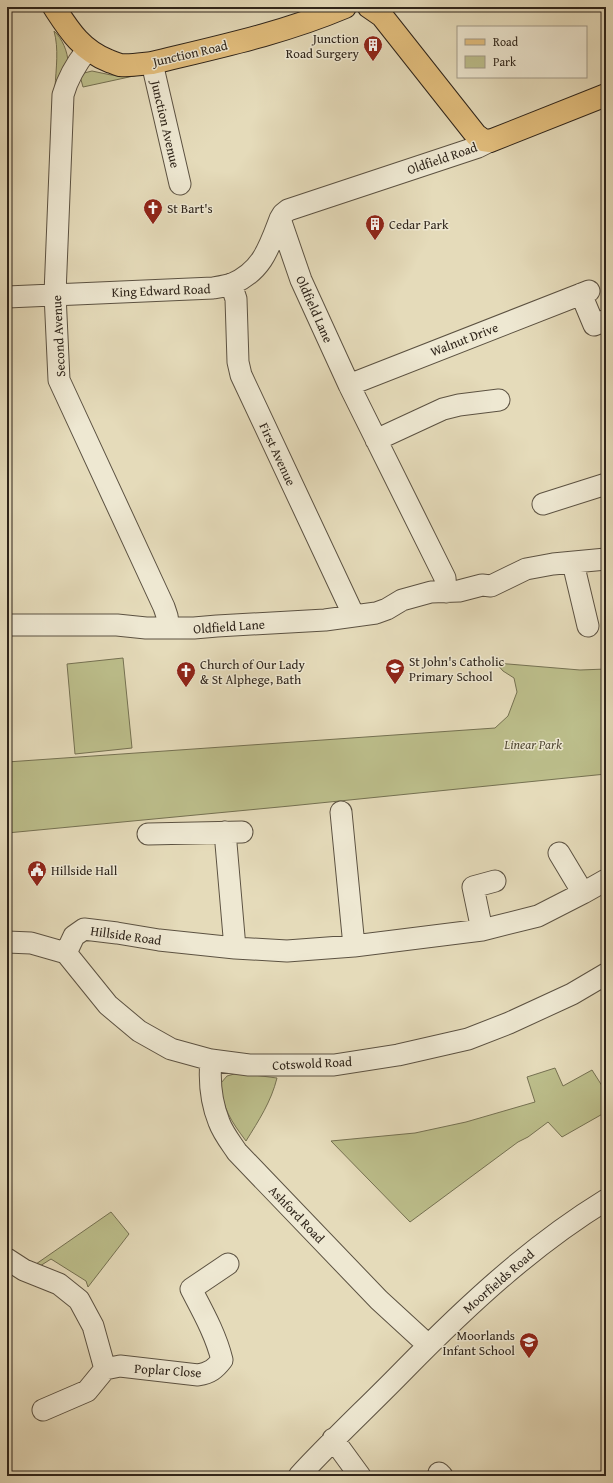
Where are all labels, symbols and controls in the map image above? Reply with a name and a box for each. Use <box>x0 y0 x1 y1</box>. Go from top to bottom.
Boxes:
legend <box>457 26 587 78</box>
place label: Junction Road Surgery <box>286 29 360 63</box>
text: Road <box>493 33 519 50</box>
building icon: Junction Road Surgery <box>362 34 384 62</box>
street label: Junction Road <box>149 36 230 72</box>
text: Park <box>493 53 517 70</box>
street label: Junction Avenue <box>146 77 185 170</box>
street label: Oldfield Road <box>405 138 480 179</box>
church icon: St Bart's <box>142 197 164 225</box>
place label: St Bart's <box>167 199 213 218</box>
building icon: Cedar Park <box>364 213 386 241</box>
place label: Cedar Park <box>389 215 449 234</box>
street label: Oldfield Lane <box>291 273 338 346</box>
street label: King Edward Road <box>111 279 211 302</box>
street label: Second Avenue <box>47 295 70 377</box>
street label: Walnut Drive <box>427 318 501 361</box>
street label: First Avenue <box>255 419 301 489</box>
street label: Oldfield Lane <box>193 615 265 638</box>
place label: St John's Catholic Primary School <box>409 652 505 686</box>
place label: Church of Our Lady & St Alphege, Bath <box>200 655 306 689</box>
school or university icon: St John's Catholic Primary School <box>384 657 406 685</box>
church icon: Church of Our Lady & St Alphege, Bath <box>175 660 197 688</box>
park label: Linear Park <box>503 735 562 754</box>
public building icon: Hillside Hall <box>26 859 48 887</box>
place label: Hillside Hall <box>51 861 118 880</box>
street label: Hillside Road <box>89 921 163 950</box>
street label: Cotswold Road <box>272 1052 352 1075</box>
street label: Ashford Road <box>264 1181 329 1247</box>
street label: Moorfields Road <box>459 1245 538 1318</box>
place label: Moorlands Infant School <box>443 1326 515 1360</box>
school or university icon: Moorlands Infant School <box>518 1331 540 1359</box>
street label: Poplar Close <box>134 1359 202 1382</box>

